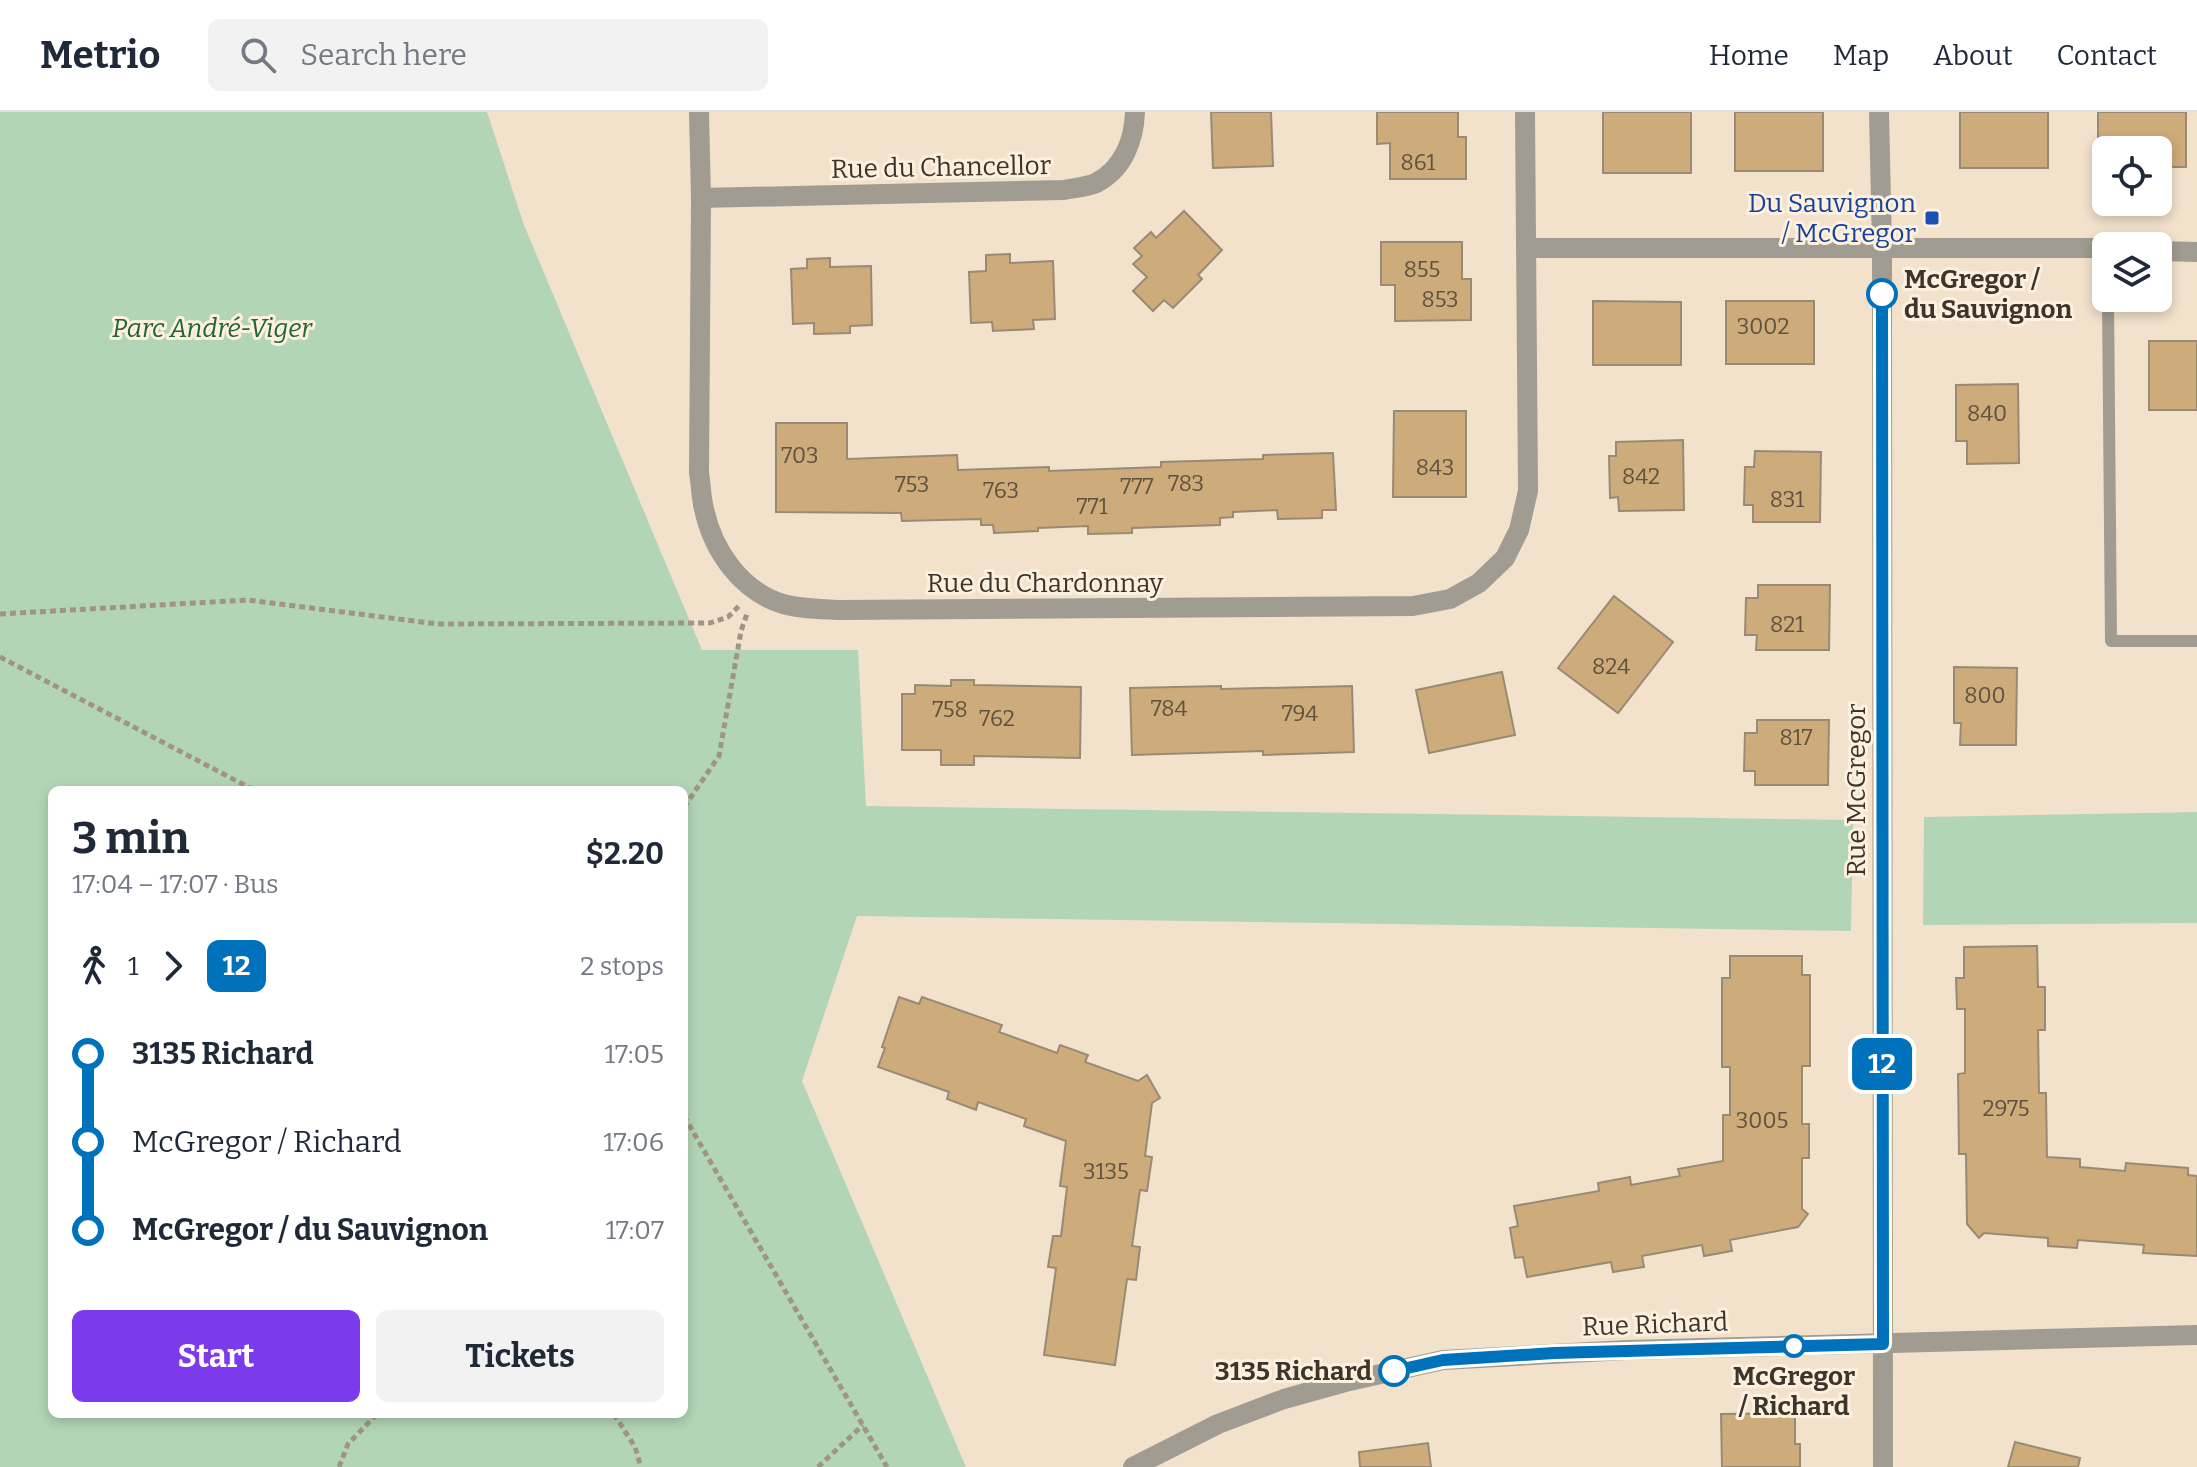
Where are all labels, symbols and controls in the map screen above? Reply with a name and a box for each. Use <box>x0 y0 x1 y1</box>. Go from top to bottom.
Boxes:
search box <box>208 19 768 91</box>
text: Metrio <box>40 32 160 78</box>
icon: search <box>236 33 280 77</box>
text: Search here <box>300 37 467 73</box>
text: Home <box>1709 39 1789 72</box>
text: Map <box>1833 39 1889 72</box>
text: About <box>1933 39 2013 72</box>
text: Contact <box>2057 39 2157 72</box>
map controls <box>2092 136 2172 312</box>
button: locate <box>2092 136 2172 216</box>
house number: 861 <box>1401 149 1435 176</box>
street label: Rue du Chancellor <box>831 150 1052 185</box>
place label: Du Sauvignon / McGregor <box>1748 188 1917 249</box>
marker: Du Sauvignon / McGregor <box>1923 209 1941 227</box>
button: layers <box>2092 232 2172 312</box>
house number: 855 <box>1404 256 1440 283</box>
place label: McGregor / du Sauvignon <box>1904 264 2072 325</box>
marker: McGregor / du Sauvignon <box>1867 279 1897 309</box>
house number: 853 <box>1422 286 1459 313</box>
park label: Parc André-Viger <box>112 313 313 344</box>
house number: 3002 <box>1737 313 1789 340</box>
house number: 840 <box>1967 400 2007 427</box>
house number: 703 <box>781 442 819 469</box>
house number: 843 <box>1416 454 1454 481</box>
house number: 842 <box>1622 463 1660 490</box>
house number: 783 <box>1168 470 1204 497</box>
house number: 753 <box>895 471 929 498</box>
house number: 777 <box>1120 473 1154 500</box>
house number: 763 <box>983 477 1019 504</box>
house number: 831 <box>1770 486 1804 513</box>
house number: 771 <box>1076 493 1108 520</box>
street label: Rue du Chardonnay <box>927 568 1164 599</box>
house number: 821 <box>1770 611 1804 638</box>
house number: 824 <box>1592 653 1630 680</box>
house number: 800 <box>1964 682 2006 709</box>
house number: 784 <box>1151 695 1188 722</box>
house number: 758 <box>932 696 968 723</box>
house number: 794 <box>1282 700 1318 727</box>
street label: Rue McGregor <box>1841 703 1872 877</box>
house number: 762 <box>979 705 1015 732</box>
house number: 817 <box>1780 724 1812 751</box>
text: 3 min <box>72 812 190 865</box>
text: $2.20 <box>586 836 664 872</box>
text: 17:04 – 17:07 · Bus <box>72 869 278 900</box>
icon: walk <box>72 944 116 988</box>
icon: forward <box>151 944 195 988</box>
text: 12 <box>223 949 250 982</box>
text: 1 <box>128 951 139 982</box>
text: 2 stops <box>580 951 664 982</box>
text: 3135 Richard <box>132 1036 314 1072</box>
line badge: 12 <box>1846 1038 1918 1090</box>
text: 17:05 <box>605 1039 664 1070</box>
text: 12 <box>1868 1047 1896 1080</box>
house number: 2975 <box>1983 1095 2029 1122</box>
house number: 3005 <box>1736 1107 1788 1134</box>
text: McGregor / Richard <box>132 1124 402 1160</box>
text: 17:06 <box>603 1127 664 1158</box>
house number: 3135 <box>1083 1158 1129 1185</box>
text: McGregor / du Sauvignon <box>132 1212 488 1248</box>
text: 17:07 <box>605 1215 664 1246</box>
street label: Rue Richard <box>1581 1306 1729 1343</box>
button: Start <box>72 1310 360 1402</box>
button: Tickets <box>376 1310 664 1402</box>
marker: McGregor / Richard <box>1783 1335 1805 1357</box>
place label: 3135 Richard <box>1215 1356 1372 1387</box>
marker: 3135 Richard <box>1379 1356 1409 1386</box>
place label: McGregor / Richard <box>1733 1361 1855 1422</box>

